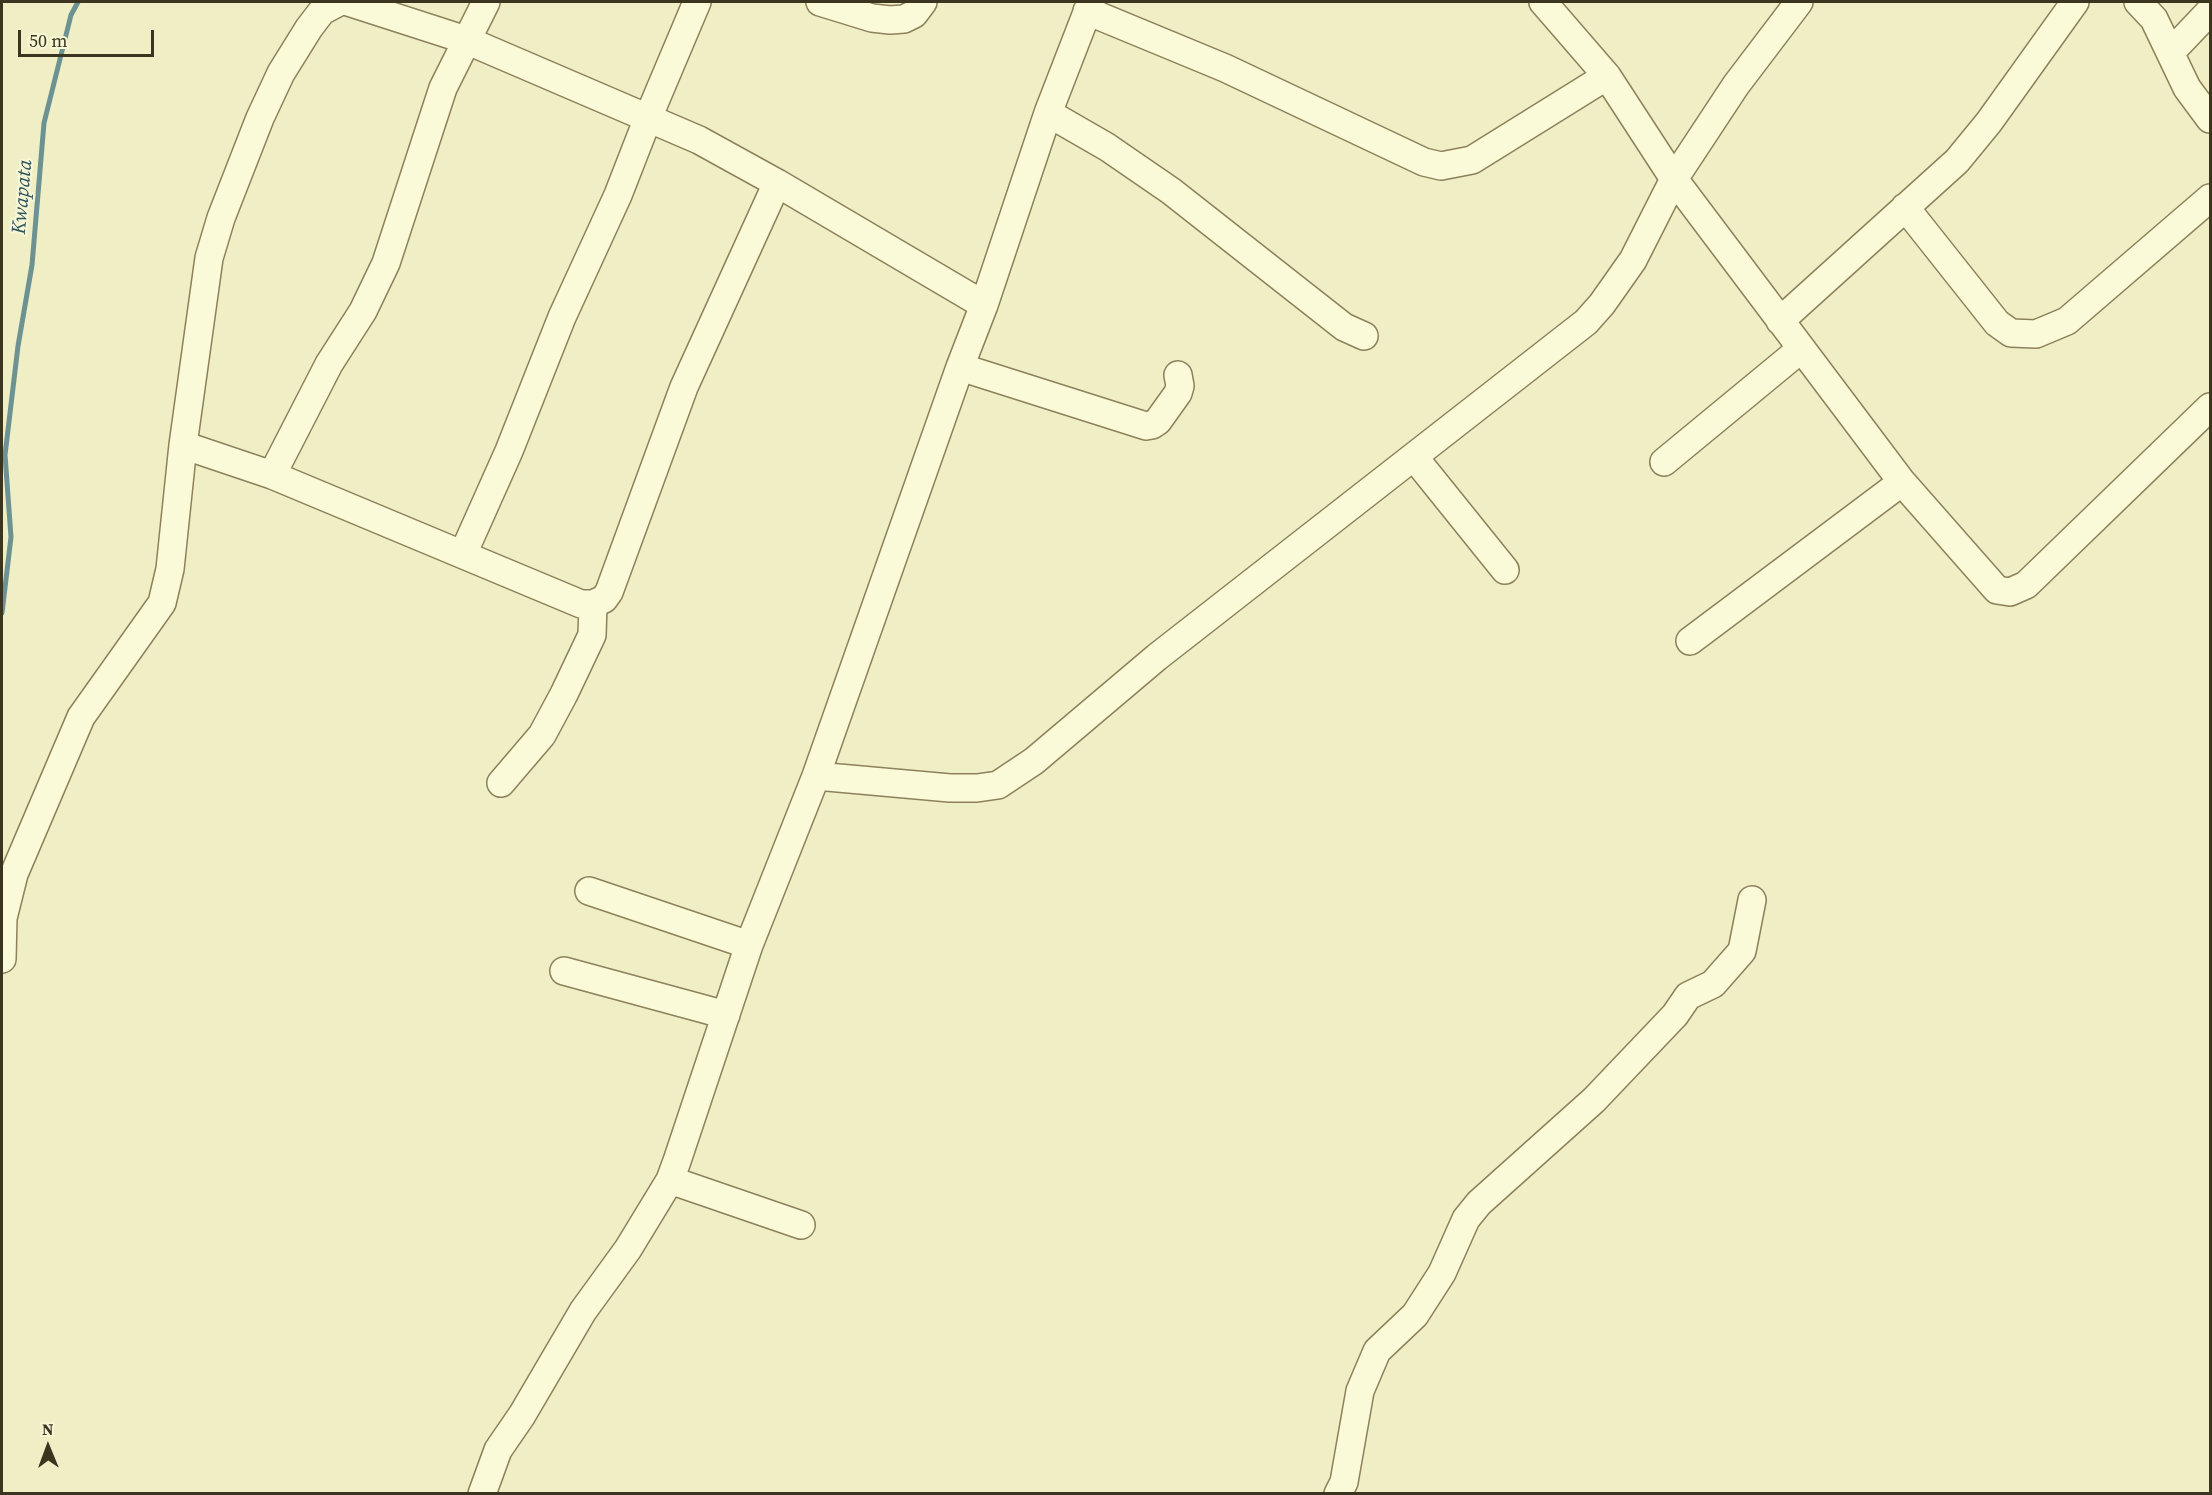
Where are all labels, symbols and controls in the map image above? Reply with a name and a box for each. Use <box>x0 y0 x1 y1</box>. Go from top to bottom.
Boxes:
scale bar <box>21 18 158 56</box>
text: 50 m <box>29 28 67 53</box>
water label: Kwapata <box>8 159 38 235</box>
north arrow <box>18 1417 78 1477</box>
text: N <box>42 1418 54 1440</box>

